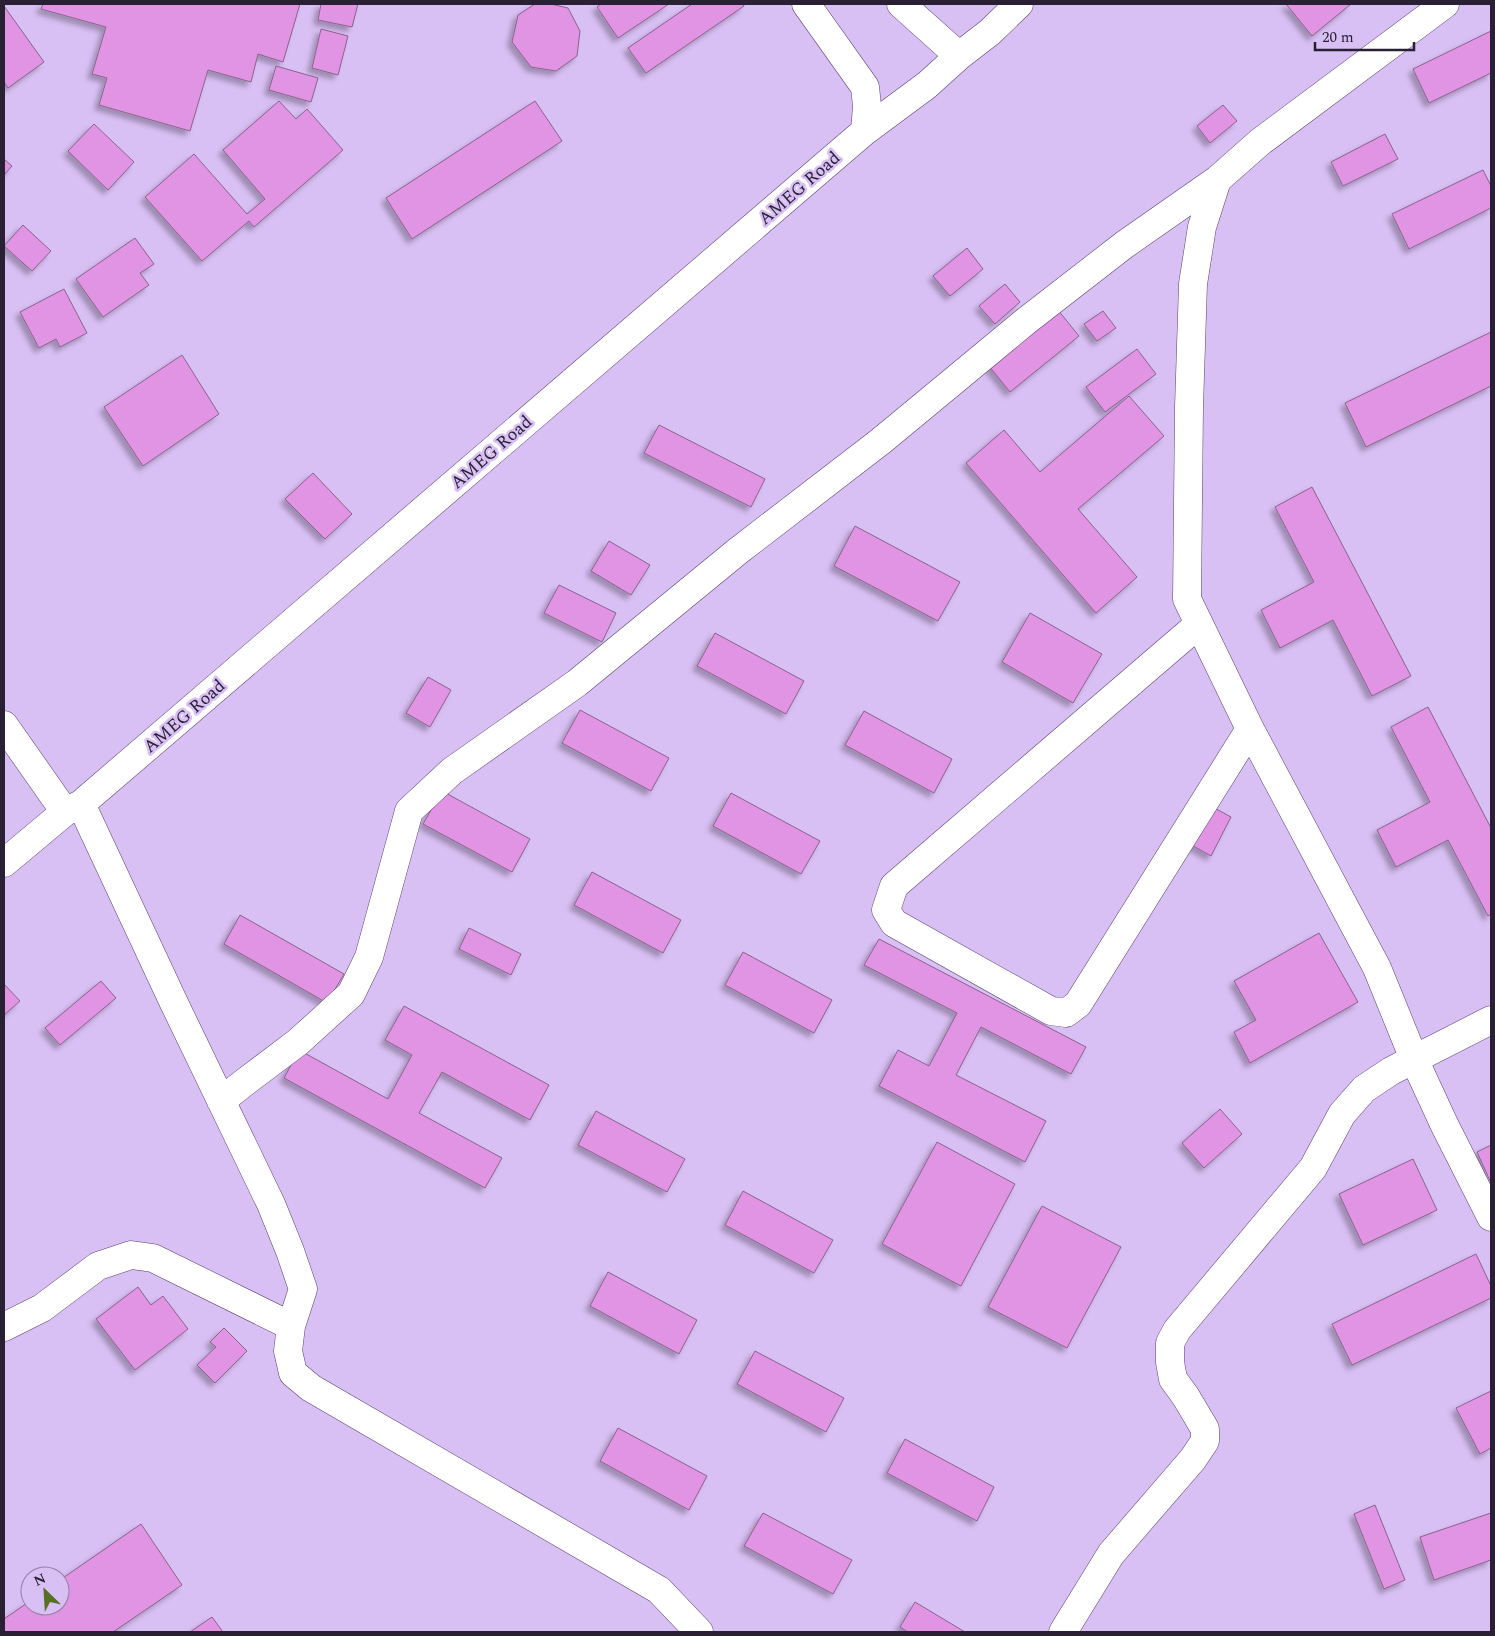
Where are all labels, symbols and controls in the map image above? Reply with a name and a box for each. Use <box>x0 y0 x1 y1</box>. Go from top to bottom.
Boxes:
scale bar <box>1315 20 1414 52</box>
text: 20 m <box>1322 26 1354 49</box>
street label: AMEG Road <box>752 145 846 232</box>
street label: AMEG Road <box>444 409 538 496</box>
street label: AMEG Road <box>137 673 231 760</box>
north arrow <box>20 1566 70 1616</box>
text: N <box>30 1568 49 1592</box>

